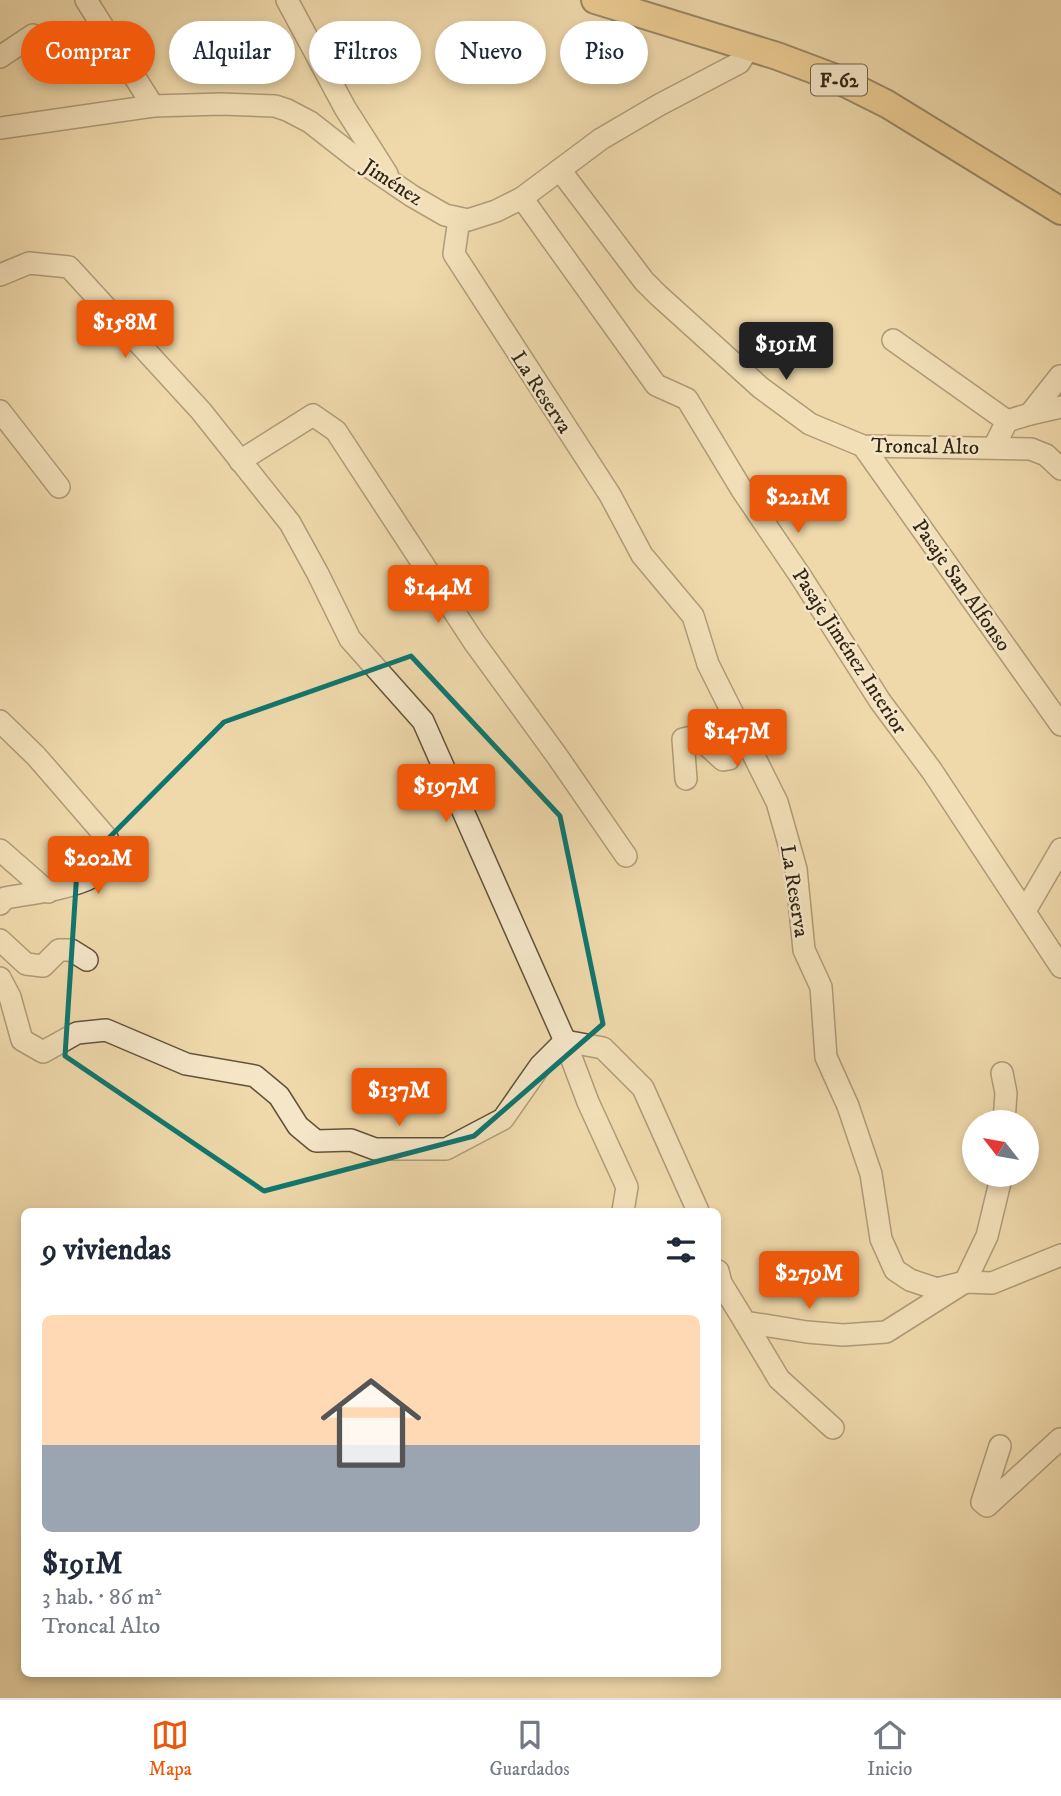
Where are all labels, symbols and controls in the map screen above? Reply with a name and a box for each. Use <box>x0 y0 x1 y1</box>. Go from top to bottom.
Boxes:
chip: Comprar <box>21 21 155 84</box>
chip: Alquilar <box>169 21 295 84</box>
chip: Filtros <box>309 21 421 84</box>
chip: Nuevo <box>435 21 546 84</box>
chip: Piso <box>560 21 648 84</box>
road number: F-62 <box>811 64 867 96</box>
street label: Jiménez <box>356 153 427 212</box>
pin: $158M <box>76 300 174 360</box>
text: $158M <box>93 308 157 337</box>
pin: $191M <box>737 322 835 382</box>
text: $191M <box>755 330 817 359</box>
street label: La Reserva <box>505 346 577 439</box>
street label: Troncal Alto <box>871 433 979 461</box>
pin: $221M <box>749 476 847 535</box>
text: $221M <box>766 483 830 512</box>
street label: Pasaje San Alfonso <box>906 514 1016 657</box>
street label: Pasaje Jiménez Interior <box>786 564 913 739</box>
pin: $144M <box>389 566 487 625</box>
text: $144M <box>404 573 472 602</box>
pin: $147M <box>688 710 786 769</box>
text: $147M <box>704 717 770 746</box>
pin: $197M <box>397 764 495 824</box>
text: $197M <box>413 772 479 801</box>
pin: $202M <box>49 836 147 896</box>
street label: La Reserva <box>774 843 814 939</box>
text: $202M <box>64 844 132 873</box>
pin: $137M <box>350 1068 448 1128</box>
text: $137M <box>368 1076 430 1105</box>
north arrow <box>962 1110 1040 1186</box>
map controls <box>962 1110 1039 1187</box>
icon: filters <box>662 1231 700 1269</box>
text: 9 viviendas <box>42 1232 171 1269</box>
pin: $279M <box>760 1252 858 1311</box>
text: $279M <box>775 1259 843 1288</box>
icon: home <box>308 1360 434 1486</box>
text: $191M <box>42 1546 123 1583</box>
text: 3 hab. · 86 m² <box>42 1583 161 1612</box>
text: Troncal Alto <box>42 1612 160 1641</box>
tab: Mapa <box>149 1716 192 1781</box>
tab: Guardados <box>489 1716 570 1781</box>
tab: Inicio <box>867 1716 912 1781</box>

